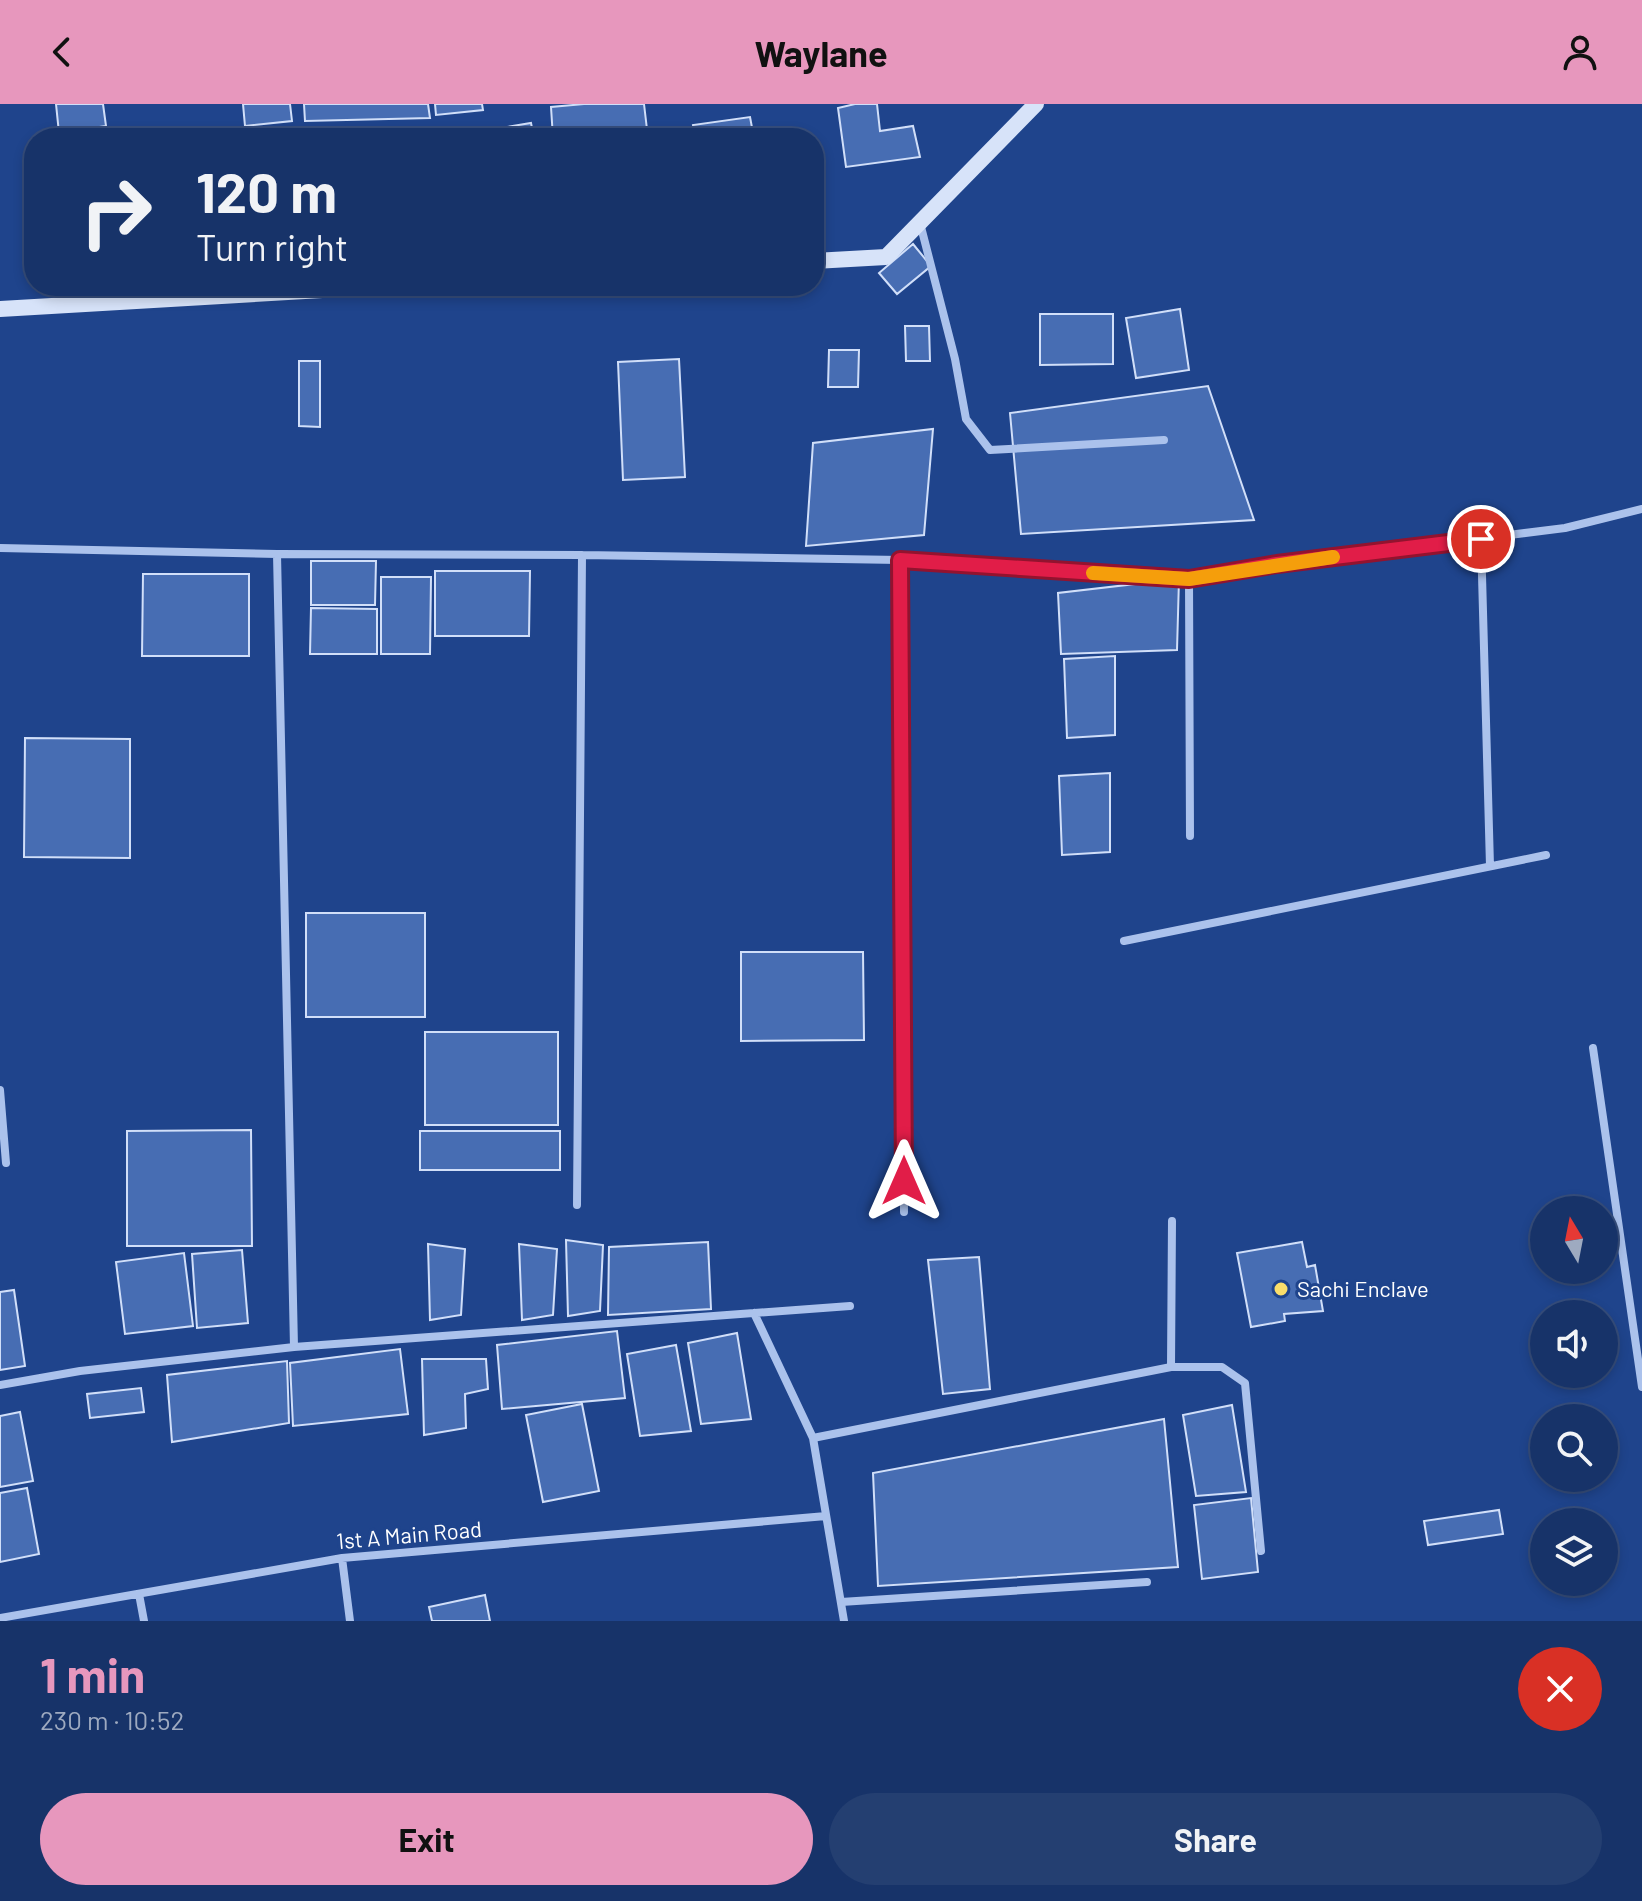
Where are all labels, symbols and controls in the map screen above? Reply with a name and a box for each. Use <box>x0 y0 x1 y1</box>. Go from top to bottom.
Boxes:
icon: back <box>40 30 84 74</box>
icon: person <box>1558 30 1602 74</box>
text: Waylane <box>754 31 888 74</box>
text: 120 m <box>196 157 337 224</box>
icon: right <box>64 160 168 264</box>
text: Turn right <box>196 225 348 268</box>
pin <box>1447 505 1515 573</box>
icon: arrive <box>1459 517 1503 561</box>
position arrow <box>862 1139 946 1223</box>
north arrow <box>1530 1196 1618 1284</box>
map controls <box>1530 1196 1618 1596</box>
place label: Sachi Enclave <box>1297 1275 1429 1301</box>
marker: Sachi Enclave <box>1272 1280 1290 1298</box>
button: sound <box>1530 1300 1618 1388</box>
button: search <box>1530 1404 1618 1492</box>
button: layers <box>1530 1508 1618 1596</box>
street label: 1st A Main Road <box>335 1515 483 1553</box>
text: 1 min <box>40 1645 145 1703</box>
button: close <box>1518 1647 1602 1731</box>
text: 230 m · 10:52 <box>40 1704 184 1735</box>
button: Exit <box>40 1793 813 1885</box>
button: Share <box>829 1793 1602 1885</box>

